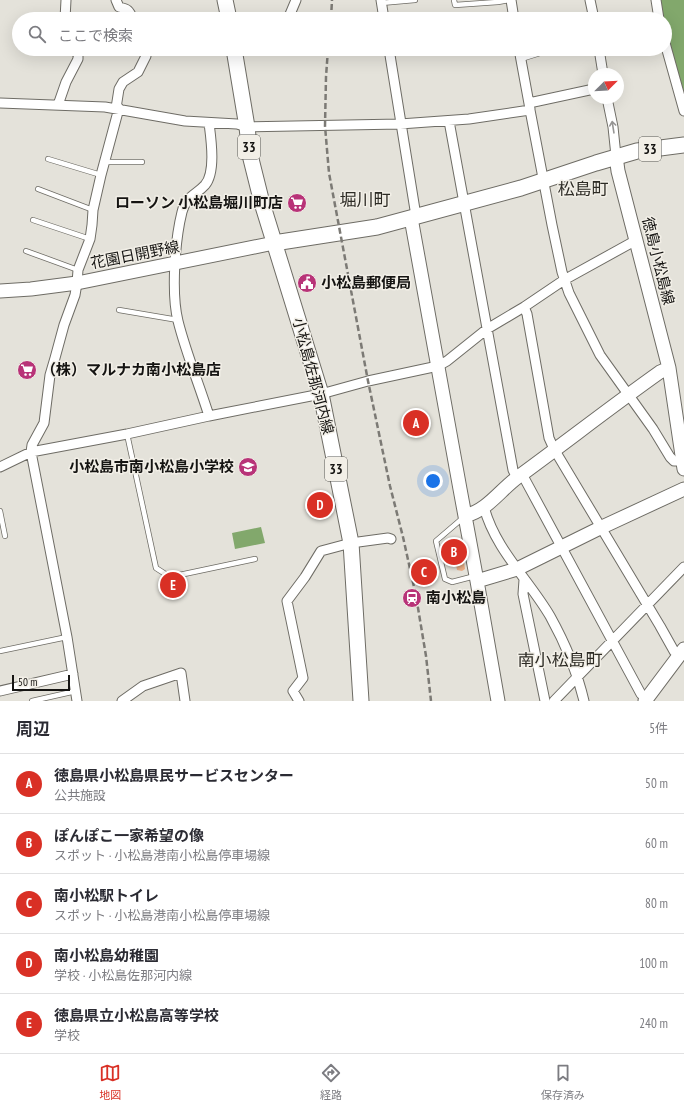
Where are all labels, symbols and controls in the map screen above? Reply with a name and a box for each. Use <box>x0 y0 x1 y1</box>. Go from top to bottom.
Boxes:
search box <box>12 12 672 56</box>
icon: search <box>26 23 48 45</box>
text: ここで検索 <box>58 26 133 45</box>
north arrow <box>588 68 624 104</box>
one-way arrow <box>609 121 617 134</box>
road number: 33 <box>238 135 260 159</box>
road number: 33 <box>639 137 661 161</box>
district label: 松島町 <box>558 178 609 200</box>
district label: 堀川町 <box>340 189 391 211</box>
supermarket icon: ローソン 小松島堀川町店 <box>286 192 308 214</box>
place label: ローソン 小松島堀川町店 <box>115 193 283 212</box>
street label: 徳島小松島線 <box>638 215 679 307</box>
street label: 花園日開野線 <box>89 237 181 272</box>
public building icon: 小松島郵便局 <box>296 272 318 294</box>
place label: 小松島郵便局 <box>321 273 411 292</box>
street label: 小松島佐那河内線 <box>289 315 338 436</box>
supermarket icon: （株）マルナカ南小松島店 <box>16 359 38 381</box>
place label: （株）マルナカ南小松島店 <box>41 360 221 379</box>
pin: A <box>403 408 429 438</box>
school or university icon: 小松島市南小松島小学校 <box>237 456 259 478</box>
place label: 小松島市南小松島小学校 <box>69 457 234 476</box>
road number: 33 <box>325 457 347 481</box>
your location <box>423 471 443 491</box>
pin: D <box>307 490 333 520</box>
pin: B <box>441 537 467 567</box>
pin: C <box>411 557 437 587</box>
pin: E <box>160 570 186 600</box>
station icon: 南小松島 <box>401 587 423 609</box>
place label: 南小松島 <box>426 588 486 607</box>
district label: 南小松島町 <box>518 649 603 671</box>
scale bar <box>12 673 70 692</box>
text: 50 m <box>18 675 37 689</box>
text: 周辺 <box>16 718 50 740</box>
text: 5件 <box>649 720 668 737</box>
text: 徳島県小松島県民サービスセンター <box>54 766 294 785</box>
text: A <box>26 775 32 792</box>
text: 50 m <box>645 775 668 792</box>
text: 公共施設 <box>54 787 106 804</box>
text: ぽんぽこ一家希望の像 <box>54 826 204 845</box>
text: B <box>26 835 32 852</box>
text: 60 m <box>645 835 668 852</box>
text: スポット · 小松島港南小松島停車場線 <box>54 847 270 864</box>
text: 南小松駅トイレ <box>54 886 159 905</box>
text: C <box>26 895 32 912</box>
text: 80 m <box>645 895 668 912</box>
text: スポット · 小松島港南小松島停車場線 <box>54 907 270 924</box>
text: 南小松島幼稚園 <box>54 946 159 965</box>
text: D <box>26 955 32 972</box>
text: 100 m <box>639 955 668 972</box>
text: 学校 · 小松島佐那河内線 <box>54 967 192 984</box>
text: 徳島県立小松島高等学校 <box>54 1006 219 1025</box>
text: E <box>26 1015 32 1032</box>
text: 240 m <box>639 1015 668 1032</box>
text: 学校 <box>54 1027 80 1044</box>
tab: 地図 <box>99 1062 121 1102</box>
tab: 経路 <box>320 1062 342 1102</box>
tab: 保存済み <box>541 1062 585 1102</box>

